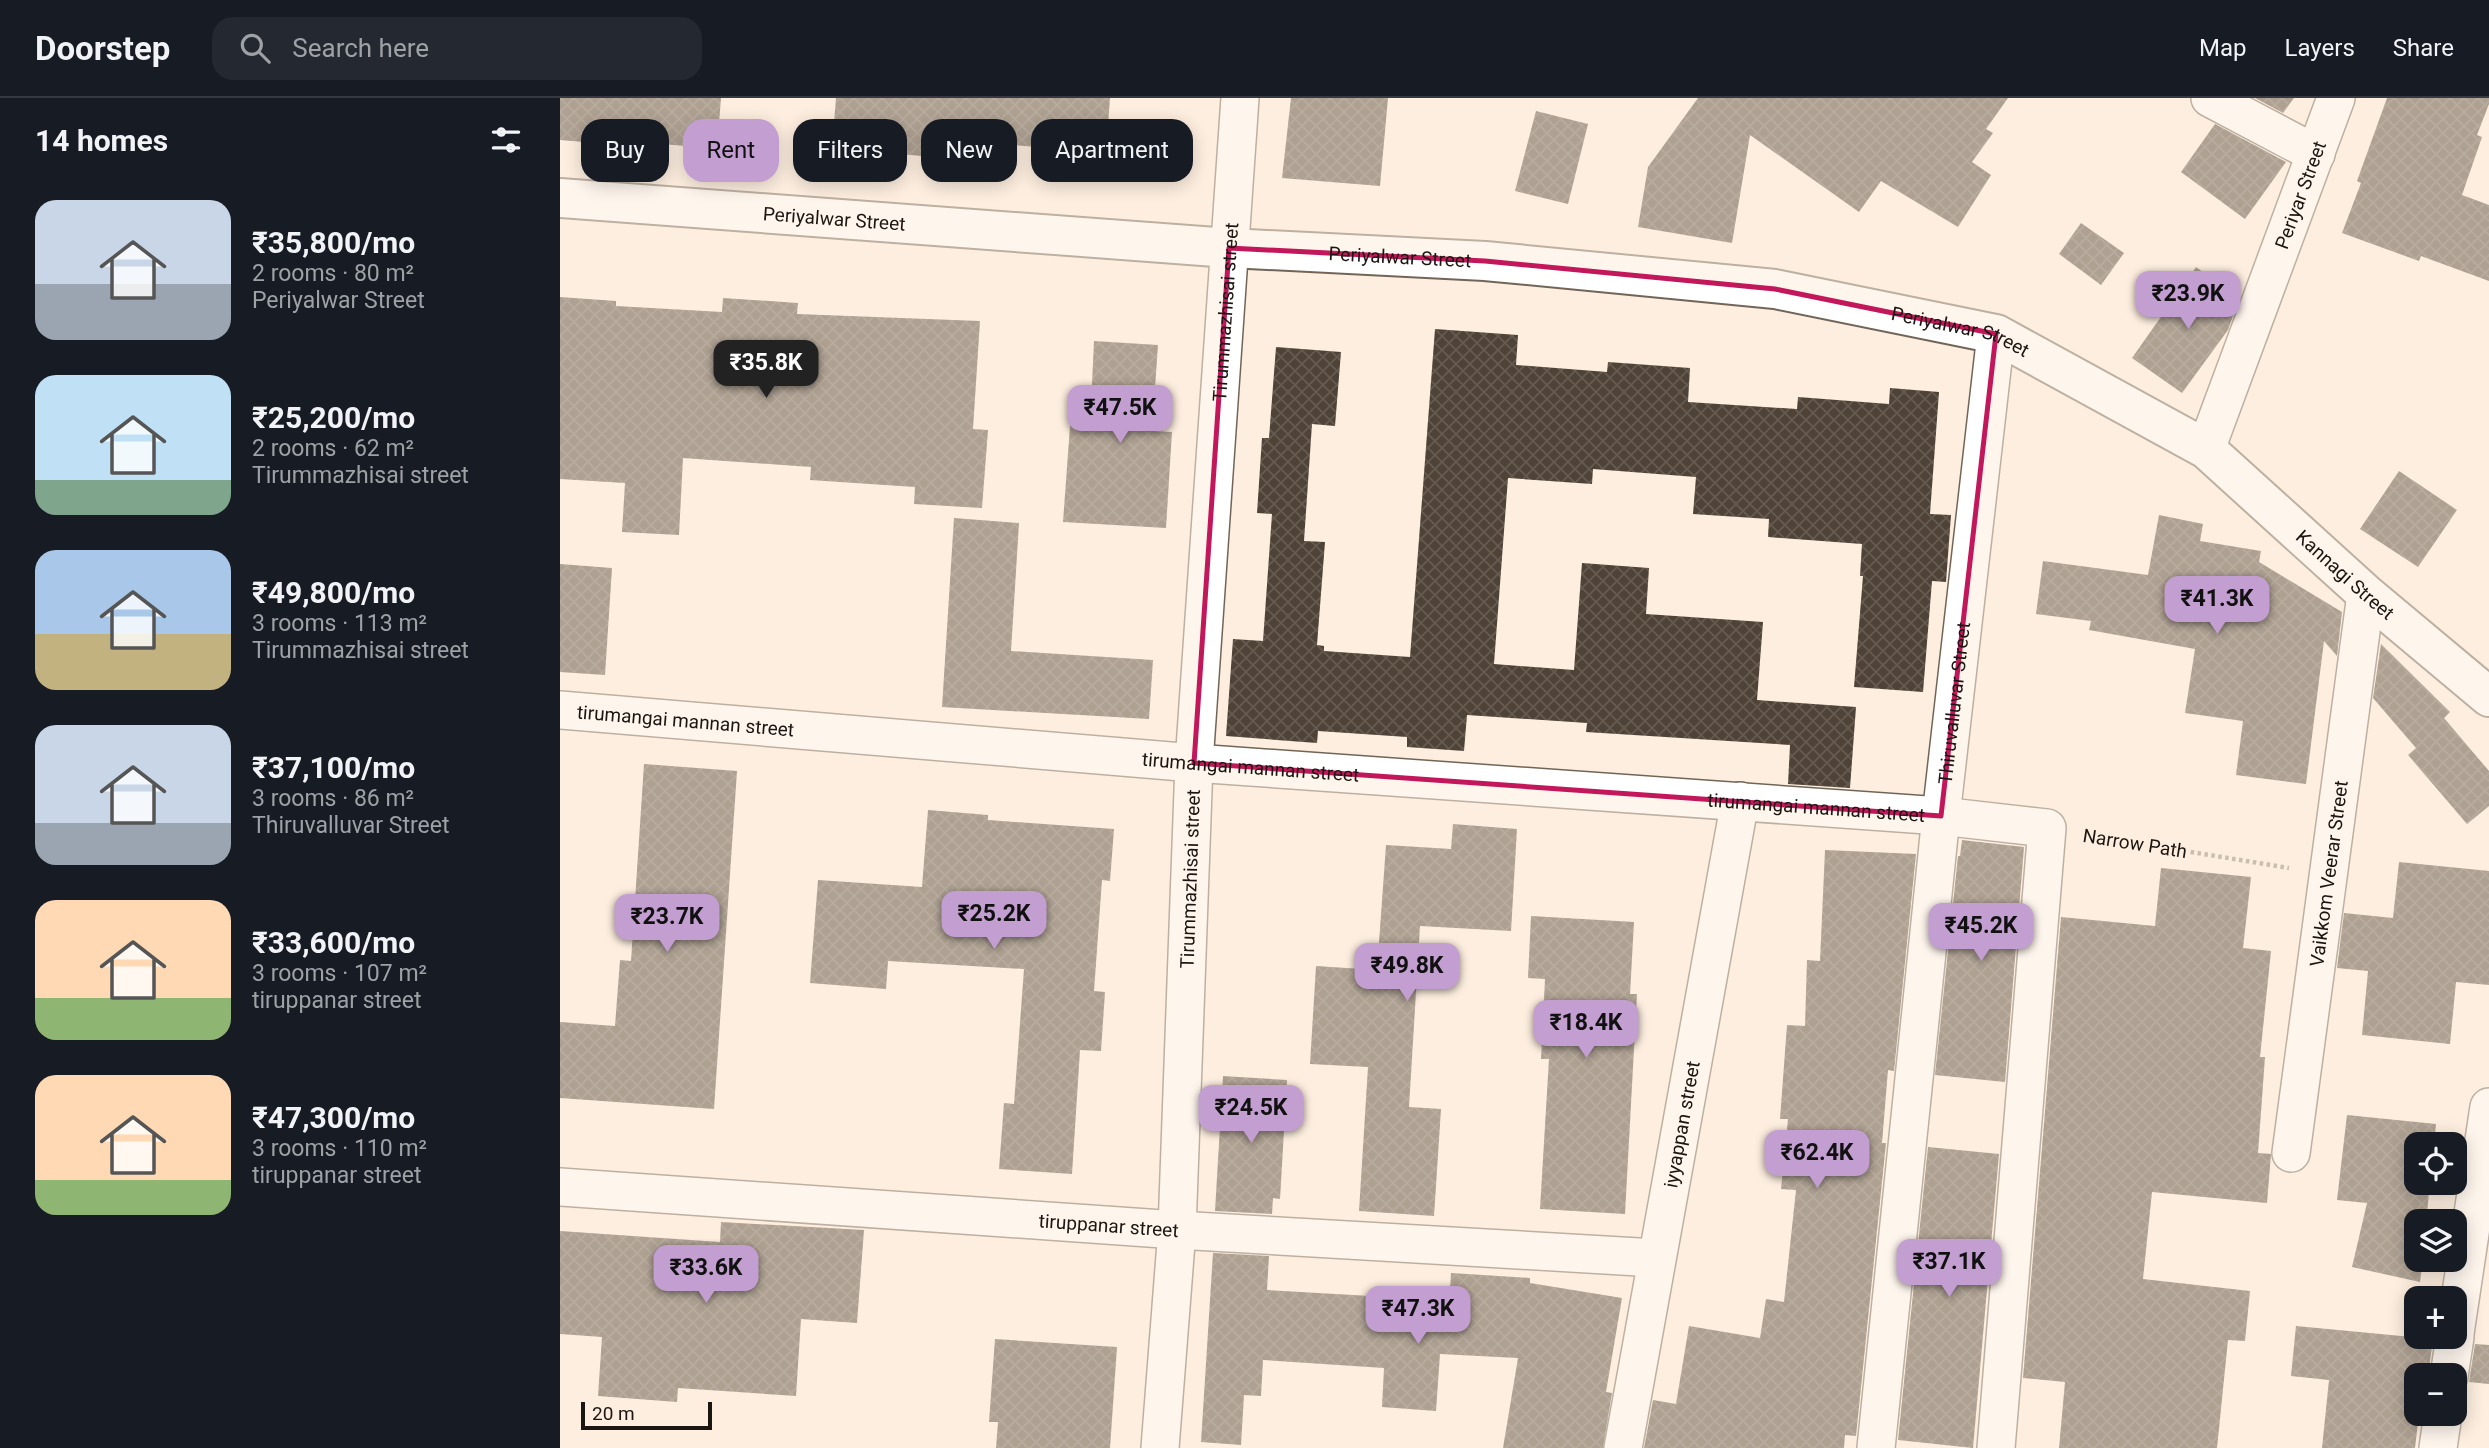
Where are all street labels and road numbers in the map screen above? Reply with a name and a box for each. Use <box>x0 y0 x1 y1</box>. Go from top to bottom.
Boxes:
street label: Periyar Street <box>2270 138 2331 252</box>
street label: Periyalwar Street <box>762 202 906 236</box>
street label: Tirummazhisai street <box>1208 222 1243 402</box>
street label: Periyalwar Street <box>1328 242 1472 272</box>
street label: Periyalwar Street <box>1889 302 2033 362</box>
street label: Kannagi Street <box>2291 525 2399 625</box>
street label: Thiruvalluvar Street <box>1934 621 1975 786</box>
street label: tirumangai mannan street <box>576 700 795 742</box>
street label: tirumangai mannan street <box>1141 748 1360 787</box>
street label: Vaikkom Veerar Street <box>2305 779 2353 968</box>
street label: tirumangai mannan street <box>1707 788 1926 827</box>
street label: Tirummazhisai street <box>1176 789 1205 969</box>
street label: Narrow Path <box>2081 824 2189 863</box>
street label: iyyappan street <box>1659 1059 1705 1190</box>
street label: tiruppanar street <box>1038 1209 1179 1242</box>

